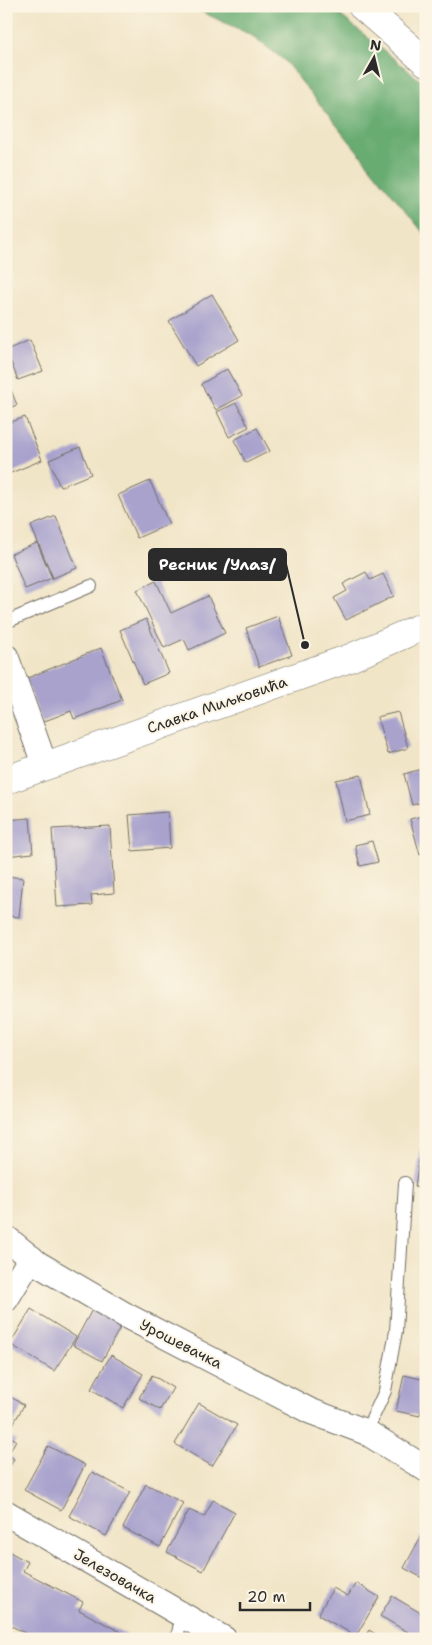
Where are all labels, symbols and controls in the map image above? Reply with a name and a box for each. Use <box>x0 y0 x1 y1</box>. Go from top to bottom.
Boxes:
north arrow <box>350 32 400 82</box>
text: N <box>369 35 383 55</box>
callout: Ресник /Улаз/ <box>149 549 286 580</box>
text: Ресник /Улаз/ <box>159 554 276 575</box>
street label: Славка Миљковића <box>144 671 290 738</box>
street label: Урошевачка <box>136 1315 226 1374</box>
street label: Јелезовачка <box>70 1544 161 1608</box>
scale bar <box>240 1580 310 1612</box>
text: 20 m <box>247 1587 286 1607</box>

